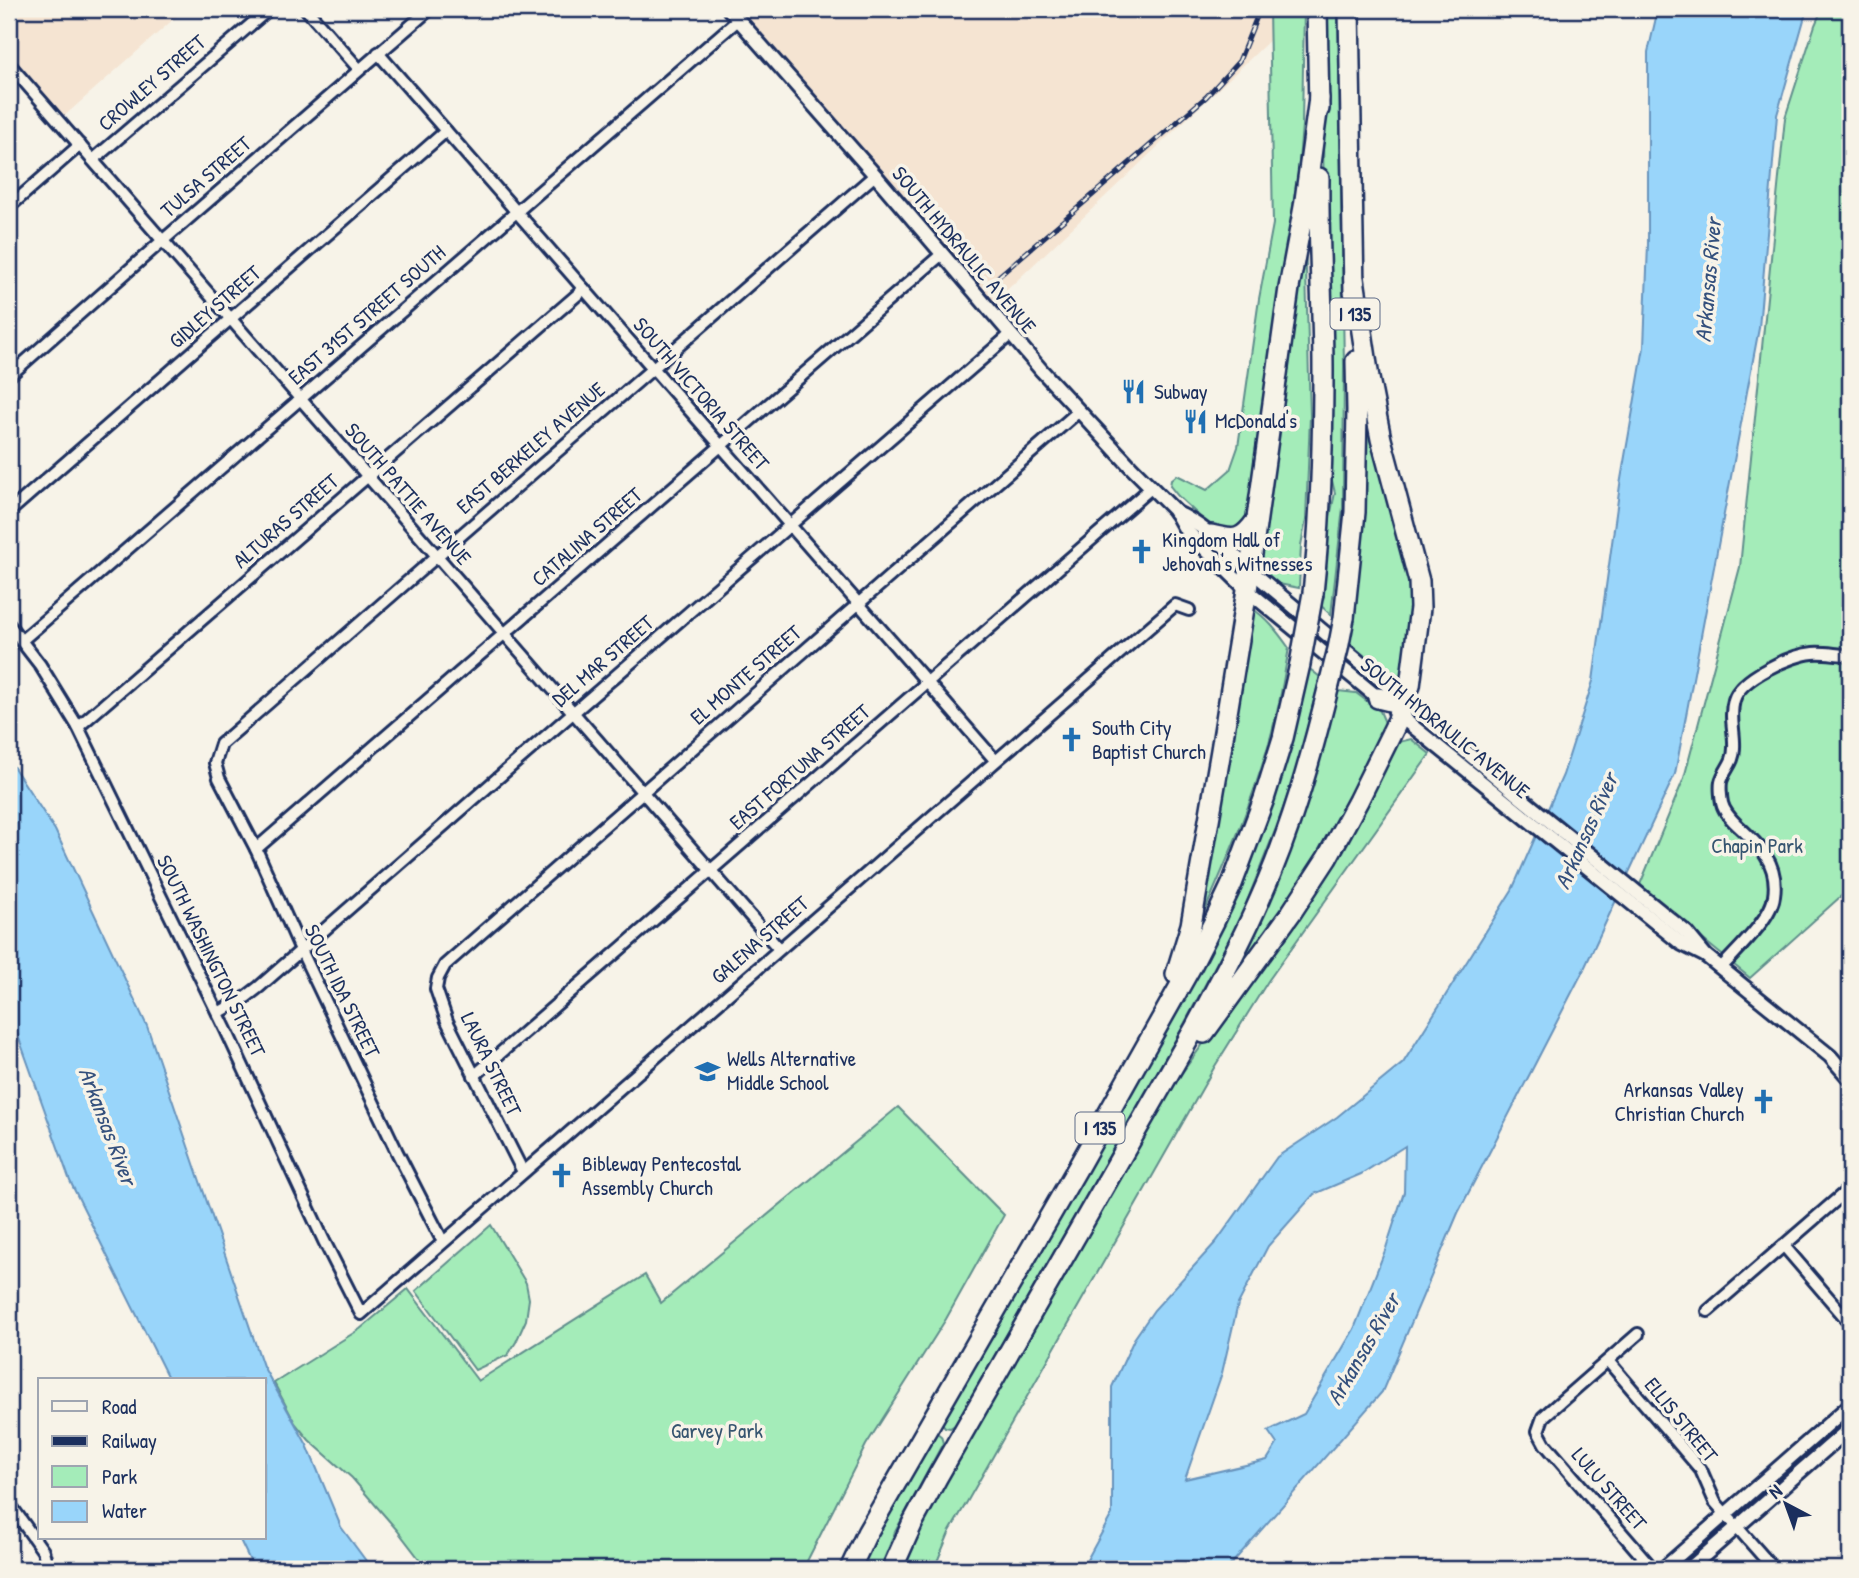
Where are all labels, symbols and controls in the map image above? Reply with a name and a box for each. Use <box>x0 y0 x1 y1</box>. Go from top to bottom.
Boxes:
street label: CROWLEY STREET <box>91 27 213 138</box>
street label: TULSA STREET <box>154 128 258 224</box>
street label: SOUTH HYDRAULIC AVENUE <box>886 160 1043 340</box>
water label: Arkansas River <box>1687 214 1729 343</box>
street label: EAST 31ST STREET SOUTH <box>282 238 452 391</box>
street label: GIDLEY STREET <box>162 258 268 355</box>
road number: I 135 <box>1330 298 1380 330</box>
street label: SOUTH VICTORIA STREET <box>627 311 777 477</box>
street label: EAST BERKELEY AVENUE <box>450 375 611 520</box>
place label: Subway <box>1154 377 1208 406</box>
restaurant icon: Subway <box>1120 378 1148 406</box>
place label: McDonald's <box>1215 406 1297 435</box>
restaurant icon: McDonald's <box>1181 407 1209 435</box>
street label: SOUTH PATTIE AVENUE <box>338 416 478 571</box>
street label: ALTURAS STREET <box>227 466 346 575</box>
street label: CATALINA STREET <box>525 480 649 593</box>
place label: Kingdom Hall of Jehovah's Witnesses <box>1162 525 1313 578</box>
church icon: Kingdom Hall of Jehovah's Witnesses <box>1128 538 1156 566</box>
street label: DEL MAR STREET <box>545 607 661 713</box>
street label: EL MONTE STREET <box>684 617 808 731</box>
street label: SOUTH HYDRAULIC AVENUE <box>1355 650 1536 805</box>
street label: EAST FORTUNA STREET <box>723 697 877 836</box>
place label: South City Baptist Church <box>1092 713 1206 766</box>
church icon: South City Baptist Church <box>1058 726 1086 754</box>
water label: Arkansas River <box>1546 765 1626 894</box>
park label: Chapin Park <box>1711 831 1803 860</box>
street label: SOUTH WASHINGTON STREET <box>150 850 273 1063</box>
street label: GALENA STREET <box>704 888 816 990</box>
street label: SOUTH IDA STREET <box>298 919 388 1063</box>
street label: LAURA STREET <box>454 1007 529 1121</box>
place label: Wells Alternative Middle School <box>727 1044 856 1097</box>
school or university icon: Wells Alternative Middle School <box>693 1057 721 1085</box>
water label: Arkansas River <box>72 1062 146 1192</box>
place label: Arkansas Valley Christian Church <box>1615 1075 1744 1128</box>
church icon: Arkansas Valley Christian Church <box>1750 1088 1778 1116</box>
road number: I 135 <box>1076 1112 1124 1144</box>
place label: Bibleway Pentecostal Assembly Church <box>582 1149 741 1202</box>
church icon: Bibleway Pentecostal Assembly Church <box>548 1162 576 1190</box>
water label: Arkansas River <box>1318 1285 1409 1410</box>
street label: ELLIS STREET <box>1638 1371 1725 1469</box>
legend <box>38 1378 266 1540</box>
text: Road <box>102 1392 136 1421</box>
park label: Garvey Park <box>671 1416 763 1445</box>
text: Railway <box>102 1426 157 1455</box>
street label: LULU STREET <box>1565 1441 1654 1537</box>
text: Park <box>102 1462 137 1491</box>
north arrow <box>1750 1470 1820 1540</box>
text: N <box>1763 1478 1787 1504</box>
text: Water <box>102 1496 147 1525</box>

